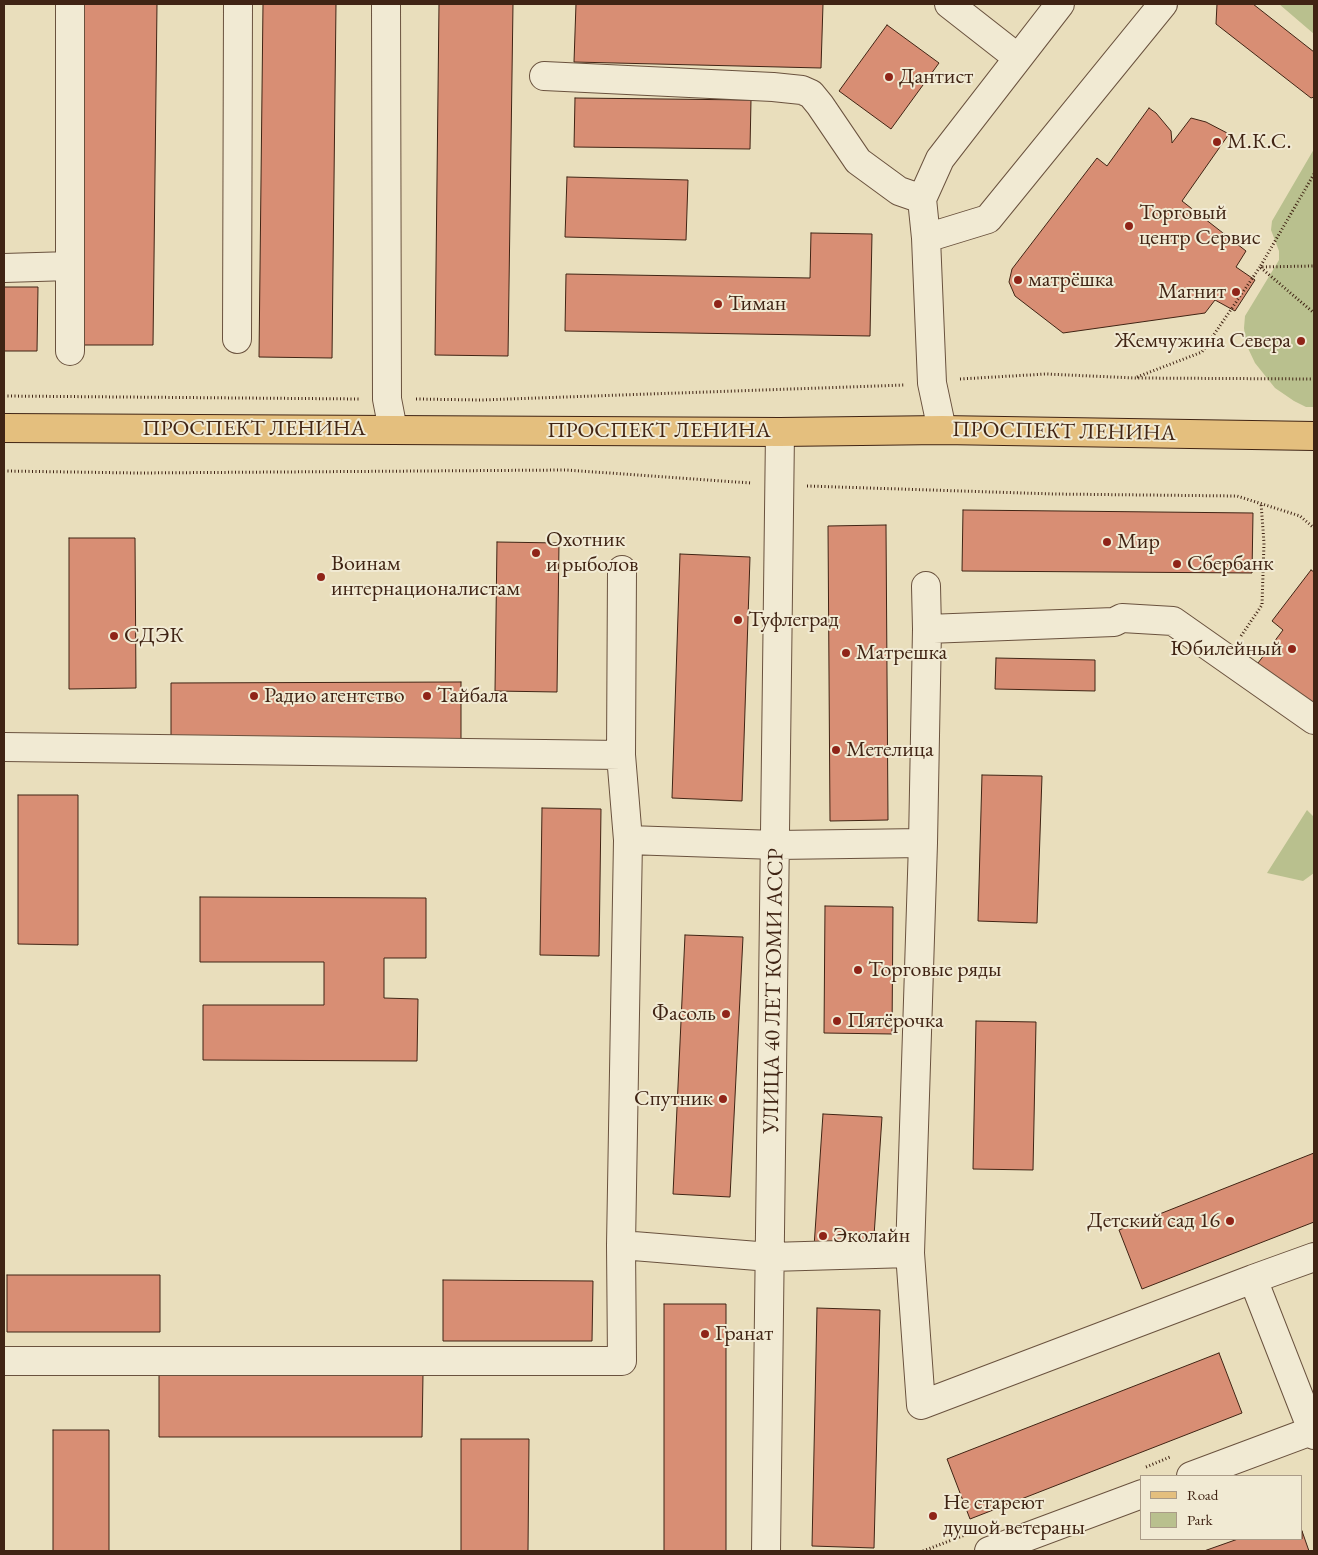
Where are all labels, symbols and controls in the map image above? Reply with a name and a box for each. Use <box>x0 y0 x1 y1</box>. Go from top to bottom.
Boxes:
place label: Дантист <box>899 64 973 90</box>
marker: Дантист <box>883 71 895 83</box>
place label: М.К.С. <box>1227 129 1292 155</box>
marker: М.К.С. <box>1211 136 1223 148</box>
place label: Торговый центр Сервис <box>1139 200 1261 252</box>
marker: Торговый центр Сервис <box>1123 220 1135 232</box>
place label: матрёшка <box>1028 267 1114 293</box>
marker: матрёшка <box>1012 274 1024 286</box>
place label: Магнит <box>1158 279 1226 305</box>
marker: Магнит <box>1230 286 1242 298</box>
place label: Тиман <box>728 291 786 317</box>
marker: Тиман <box>712 298 724 310</box>
place label: Жемчужина Севера <box>1114 328 1291 354</box>
marker: Жемчужина Севера <box>1295 335 1307 347</box>
street label: ПРОСПЕКТ ЛЕНИНА <box>142 416 366 442</box>
street label: ПРОСПЕКТ ЛЕНИНА <box>952 417 1176 447</box>
street label: ПРОСПЕКТ ЛЕНИНА <box>547 418 771 444</box>
place label: Охотник и рыболов <box>546 527 638 578</box>
place label: Мир <box>1117 529 1160 555</box>
marker: Мир <box>1101 536 1113 548</box>
marker: Охотник и рыболов <box>530 547 542 559</box>
place label: Воинам интернационалистам <box>331 551 520 602</box>
place label: Сбербанк <box>1187 551 1274 577</box>
marker: Сбербанк <box>1171 558 1183 570</box>
marker: Воинам интернационалистам <box>315 571 327 583</box>
place label: Туфлеград <box>748 607 839 633</box>
marker: Туфлеград <box>732 614 744 626</box>
place label: СДЭК <box>124 623 184 649</box>
marker: СДЭК <box>108 630 120 642</box>
place label: Юбилейный <box>1170 636 1282 662</box>
place label: Матрешка <box>856 640 947 666</box>
marker: Юбилейный <box>1286 643 1298 655</box>
marker: Матрешка <box>840 647 852 659</box>
place label: Радио агентство <box>264 683 405 709</box>
place label: Тайбала <box>437 683 508 709</box>
marker: Радио агентство <box>248 690 260 702</box>
marker: Тайбала <box>421 690 433 702</box>
place label: Метелица <box>846 737 934 763</box>
marker: Метелица <box>830 744 842 756</box>
street label: УЛИЦА 40 ЛЕТ КОМИ АССР <box>758 848 790 1134</box>
place label: Торговые ряды <box>868 957 1002 983</box>
marker: Торговые ряды <box>852 964 864 976</box>
place label: Фасоль <box>652 1001 716 1027</box>
marker: Фасоль <box>720 1008 732 1020</box>
place label: Пятёрочка <box>847 1008 944 1034</box>
marker: Пятёрочка <box>831 1015 843 1027</box>
place label: Спутник <box>634 1086 713 1112</box>
marker: Спутник <box>717 1093 729 1105</box>
place label: Детский сад 16 <box>1087 1208 1220 1234</box>
marker: Детский сад 16 <box>1224 1215 1236 1227</box>
place label: Эколайн <box>833 1223 910 1249</box>
marker: Эколайн <box>817 1230 829 1242</box>
place label: Гранат <box>715 1321 773 1347</box>
marker: Гранат <box>699 1328 711 1340</box>
legend <box>1140 1475 1303 1540</box>
text: Road <box>1187 1485 1218 1504</box>
place label: Не стареют душой ветераны <box>943 1490 1085 1542</box>
marker: Не стареют душой ветераны <box>927 1510 939 1522</box>
text: Park <box>1187 1510 1213 1529</box>

